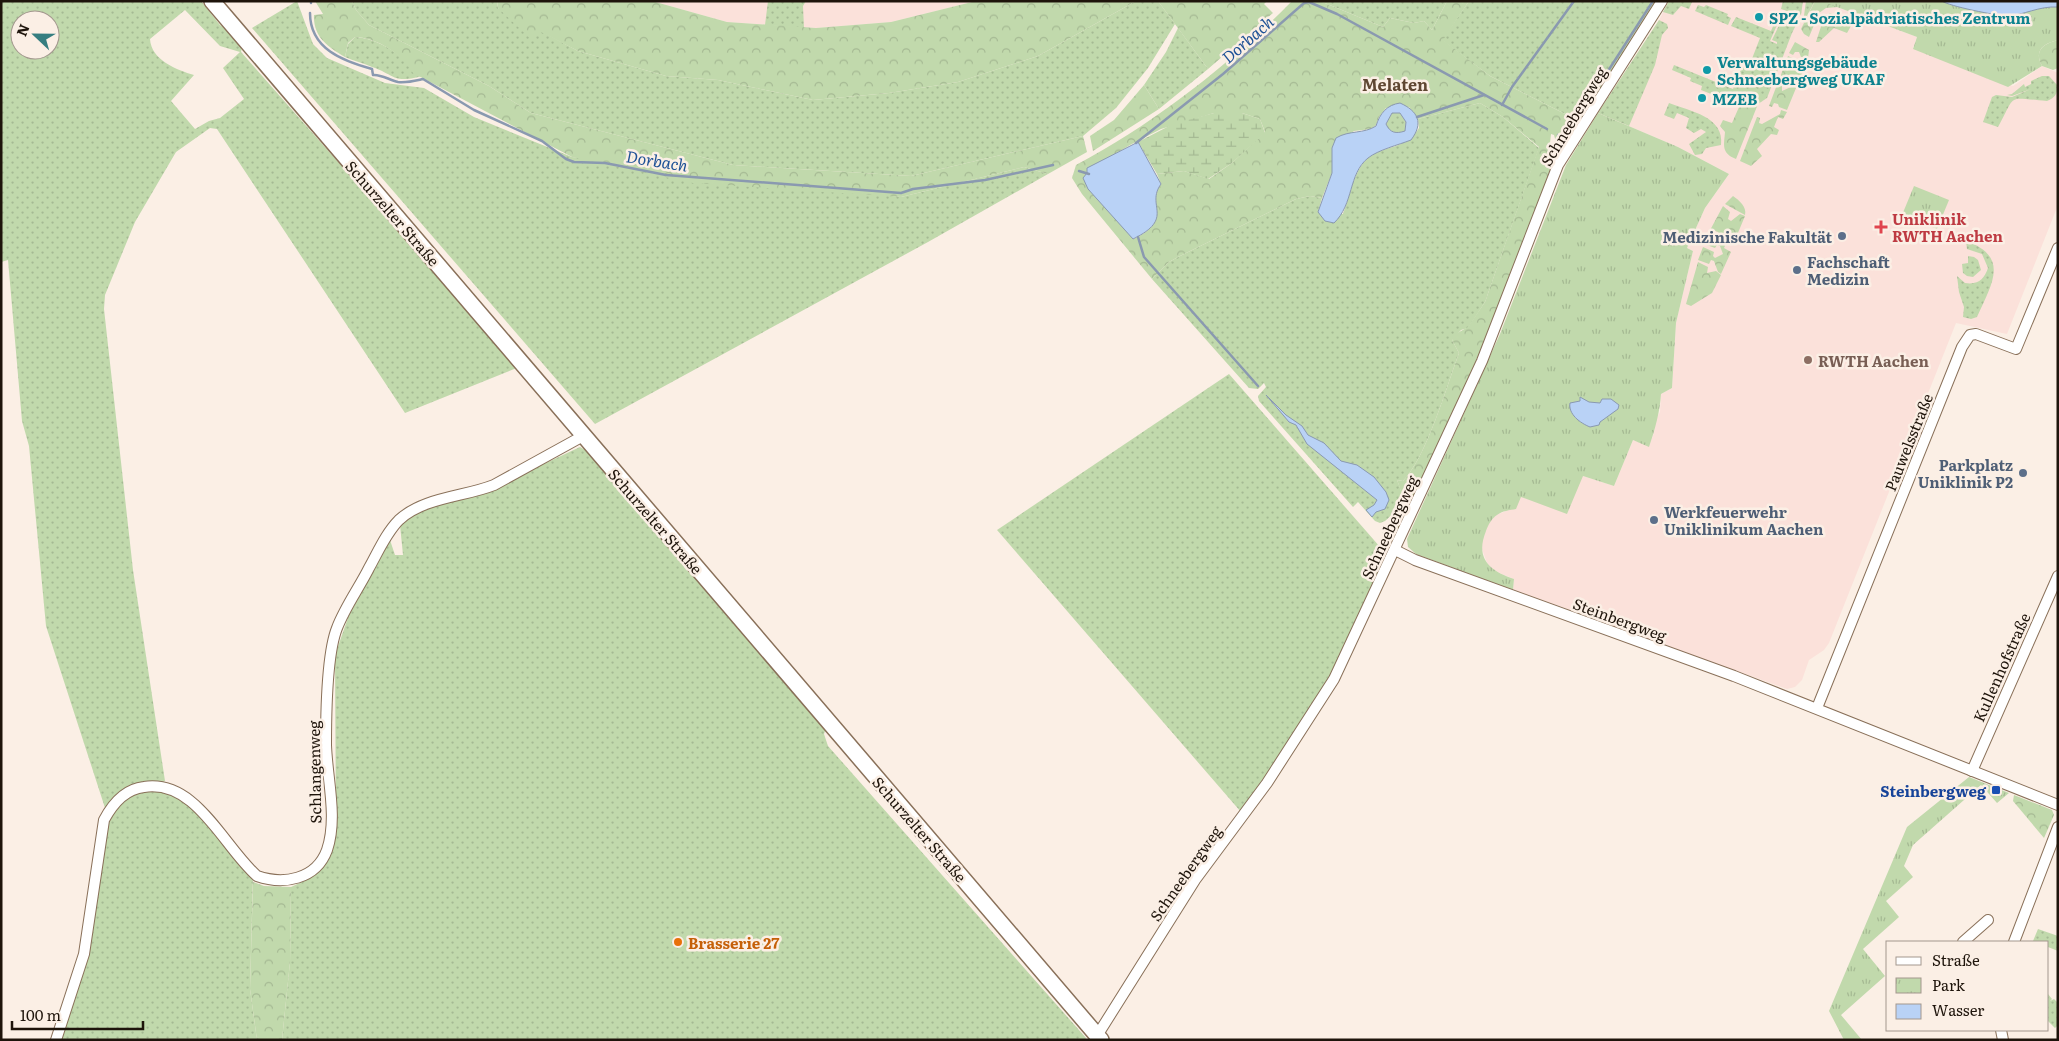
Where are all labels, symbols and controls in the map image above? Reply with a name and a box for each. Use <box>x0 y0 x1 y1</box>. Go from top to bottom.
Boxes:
place label: SPZ - Sozialpädriatisches Zentrum <box>1769 6 2031 29</box>
water label: Dorbach <box>1216 9 1279 68</box>
north arrow <box>10 10 60 60</box>
marker: SPZ - Sozialpädriatisches Zentrum <box>1753 11 1765 23</box>
text: N <box>11 20 34 39</box>
place label: Verwaltungsgebäude Schneebergweg UKAF <box>1717 50 1886 90</box>
street label: Schneebergweg <box>1534 61 1612 170</box>
marker: Verwaltungsgebäude Schneebergweg UKAF <box>1701 64 1713 76</box>
district label: Melaten <box>1362 72 1428 96</box>
place label: MZEB <box>1712 87 1757 110</box>
marker: MZEB <box>1696 92 1708 104</box>
water label: Dorbach <box>625 143 690 177</box>
street label: Schurzelter Straße <box>340 155 446 271</box>
place label: Uniklinik RWTH Aachen <box>1892 207 2003 247</box>
marker: Uniklinik RWTH Aachen <box>1874 220 1888 234</box>
place label: Medizinische Fakultät <box>1663 225 1832 248</box>
marker: Medizinische Fakultät <box>1836 230 1848 242</box>
place label: Fachschaft Medizin <box>1807 250 1891 290</box>
marker: Fachschaft Medizin <box>1791 264 1803 276</box>
place label: RWTH Aachen <box>1818 349 1929 372</box>
marker: RWTH Aachen <box>1802 354 1814 366</box>
street label: Pauwelsstraße <box>1878 390 1938 494</box>
place label: Parkplatz Uniklinik P2 <box>1918 453 2013 493</box>
street label: Schurzelter Straße <box>603 463 709 579</box>
marker: Parkplatz Uniklinik P2 <box>2017 467 2029 479</box>
street label: Schneebergweg <box>1355 471 1423 583</box>
place label: Werkfeuerwehr Uniklinikum Aachen <box>1664 500 1824 540</box>
marker: Werkfeuerwehr Uniklinikum Aachen <box>1648 514 1660 526</box>
street label: Steinbergweg <box>1570 591 1671 647</box>
street label: Kullenhofstraße <box>1967 609 2035 725</box>
street label: Schlangenweg <box>302 720 326 824</box>
street label: Schurzelter Straße <box>867 771 973 887</box>
place label: Steinbergweg <box>1880 779 1987 802</box>
marker: Steinbergweg <box>1990 784 2002 796</box>
street label: Schneebergweg <box>1143 820 1227 926</box>
place label: Brasserie 27 <box>688 931 780 954</box>
marker: Brasserie 27 <box>672 936 684 948</box>
legend <box>1886 941 2049 1031</box>
text: Straße <box>1932 948 1980 971</box>
text: Park <box>1932 973 1966 996</box>
scale bar <box>12 998 144 1030</box>
text: Wasser <box>1932 998 1984 1021</box>
text: 100 m <box>20 1003 61 1026</box>

